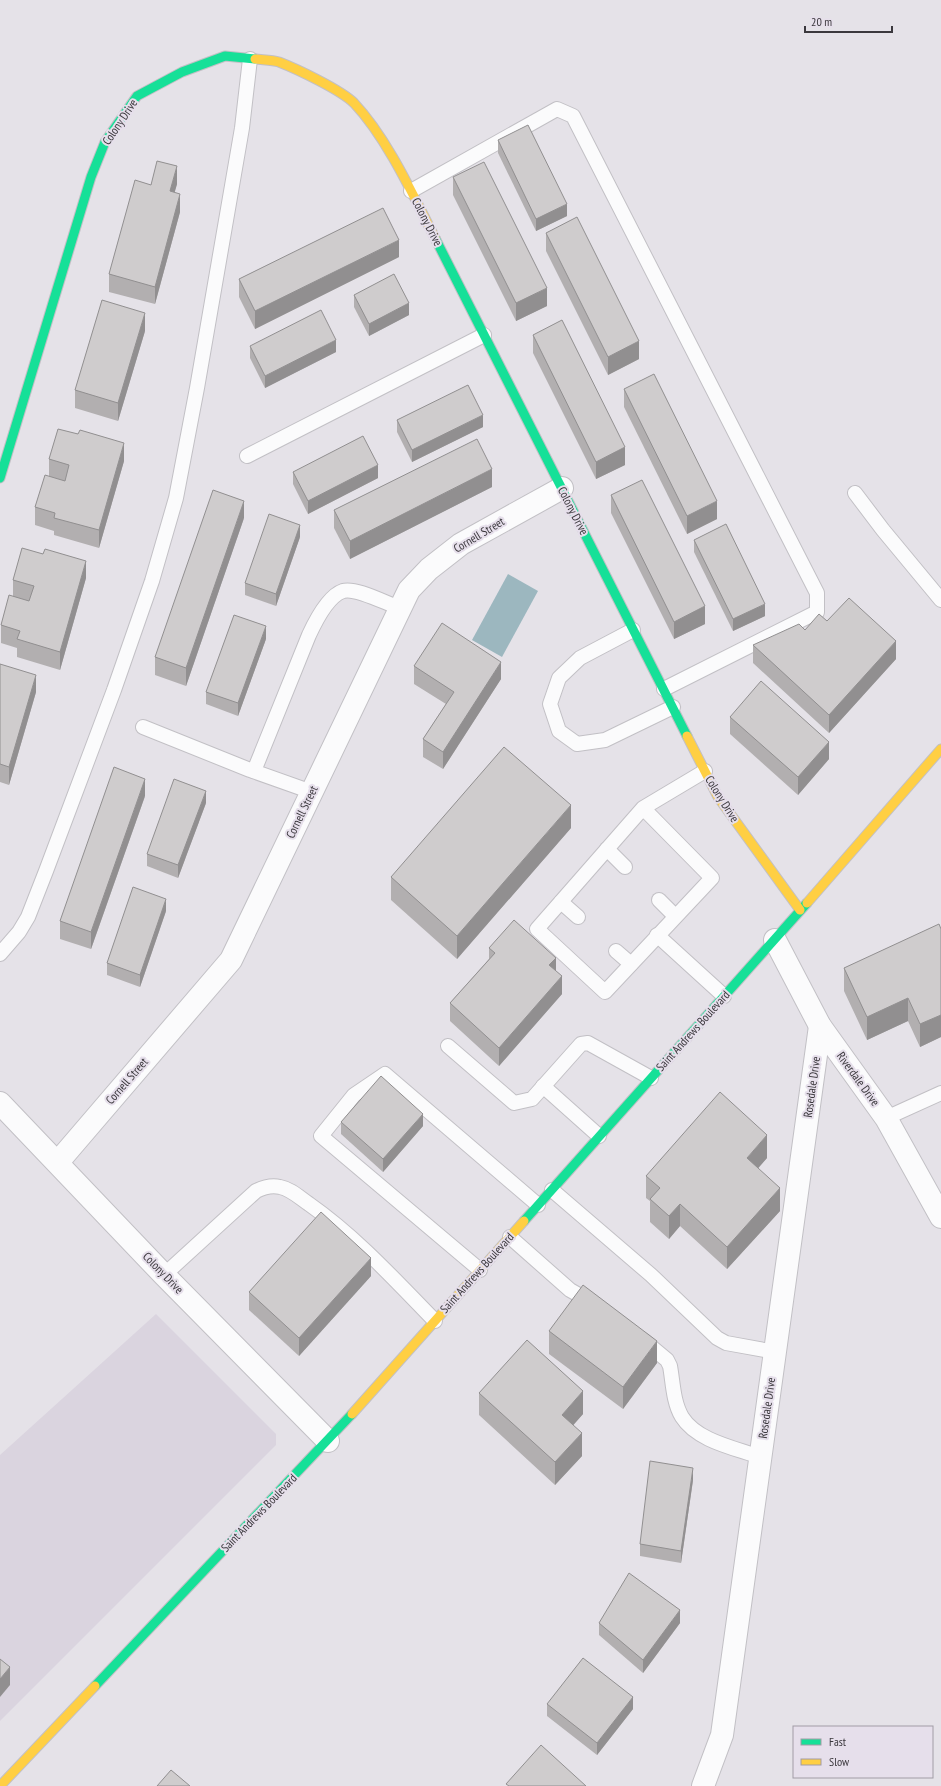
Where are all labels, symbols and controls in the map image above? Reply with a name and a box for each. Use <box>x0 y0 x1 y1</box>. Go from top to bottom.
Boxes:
scale bar <box>805 8 892 34</box>
text: 20 m <box>811 14 832 29</box>
street label: Colony Drive <box>99 96 140 148</box>
street label: Colony Drive <box>409 195 446 248</box>
street label: Colony Drive <box>555 484 592 537</box>
street label: Cornell Street <box>451 513 508 556</box>
street label: Colony Drive <box>702 773 743 825</box>
street label: Cornell Street <box>282 782 321 841</box>
street label: Saint Andrews Boulevard <box>653 987 733 1074</box>
street label: Riverdale Drive <box>834 1049 883 1109</box>
street label: Cornell Street <box>102 1054 151 1107</box>
street label: Rosedale Drive <box>800 1055 823 1118</box>
street label: Saint Andrews Boulevard <box>437 1229 517 1316</box>
street label: Colony Drive <box>140 1249 187 1297</box>
street label: Rosedale Drive <box>755 1376 778 1439</box>
street label: Saint Andrews Boulevard <box>218 1470 300 1555</box>
legend <box>793 1726 933 1778</box>
text: Fast <box>829 1734 847 1749</box>
text: Slow <box>829 1754 850 1769</box>

